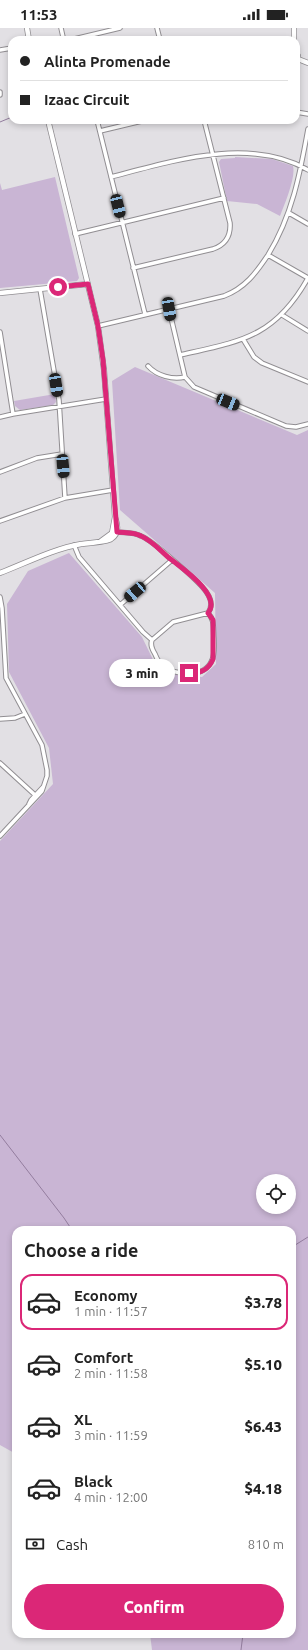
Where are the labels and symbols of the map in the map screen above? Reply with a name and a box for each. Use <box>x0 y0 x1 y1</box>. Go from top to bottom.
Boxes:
car <box>109 193 127 219</box>
route start <box>49 278 67 296</box>
car <box>161 296 177 322</box>
car <box>48 372 64 398</box>
car <box>215 392 241 412</box>
car <box>56 454 70 478</box>
car <box>122 580 148 604</box>
callout: 3 min <box>109 659 175 687</box>
route end <box>180 664 198 682</box>

